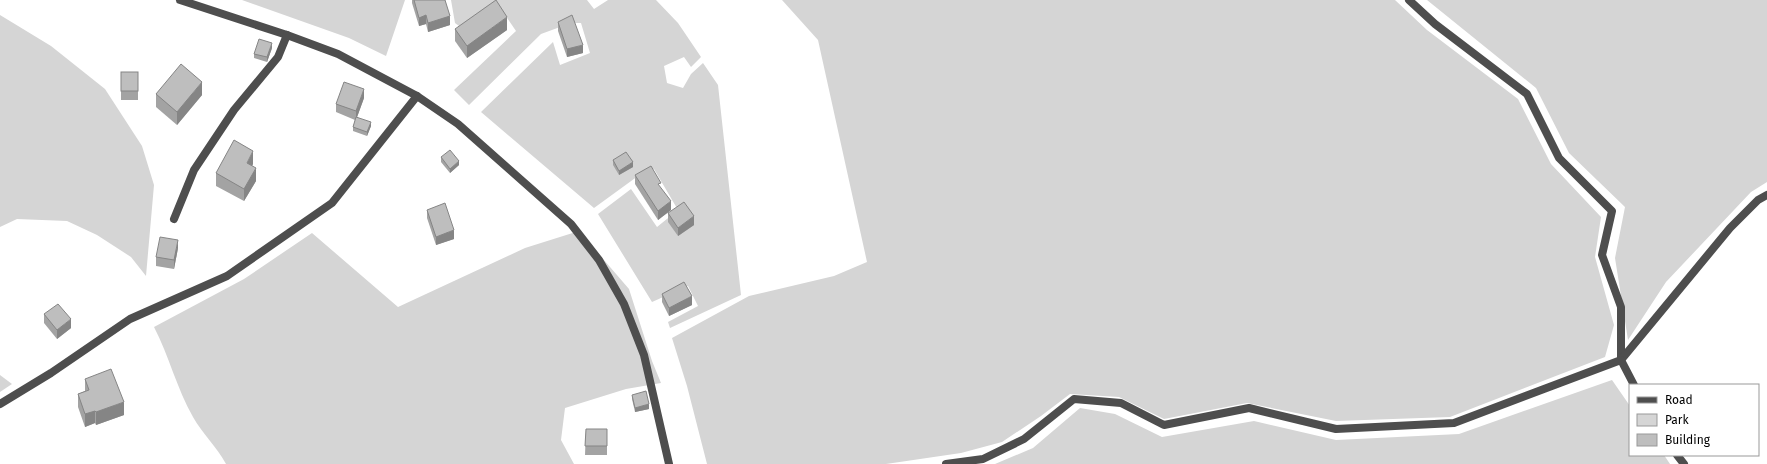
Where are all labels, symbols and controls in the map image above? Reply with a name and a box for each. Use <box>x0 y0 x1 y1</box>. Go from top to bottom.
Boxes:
legend <box>1629 384 1759 456</box>
text: Road <box>1665 393 1693 407</box>
text: Park <box>1665 413 1689 427</box>
text: Building <box>1665 433 1711 447</box>

